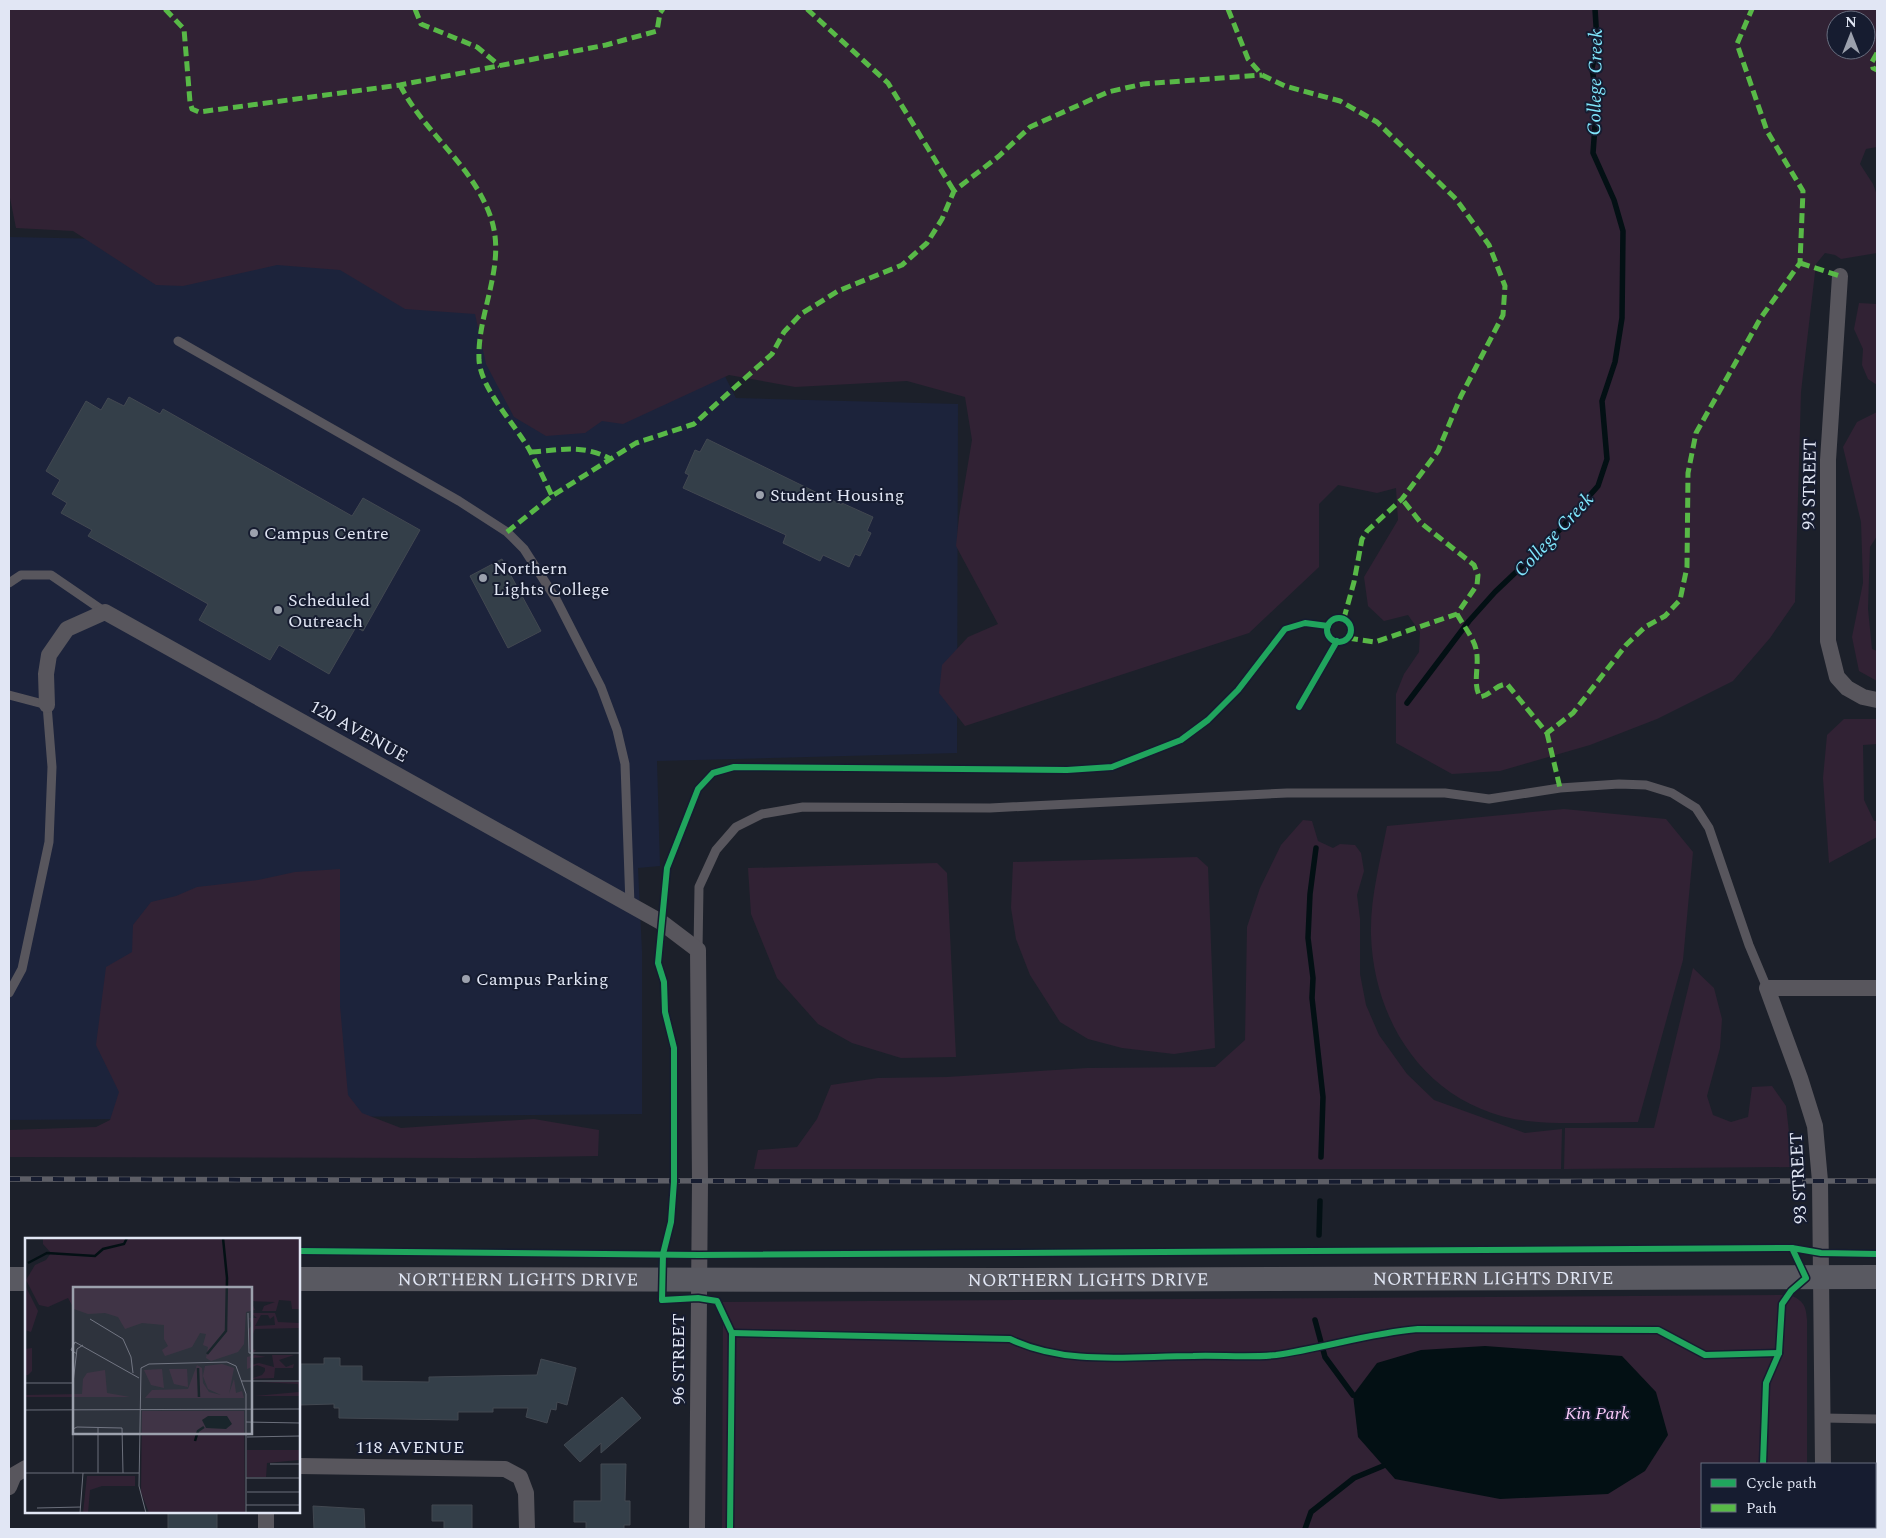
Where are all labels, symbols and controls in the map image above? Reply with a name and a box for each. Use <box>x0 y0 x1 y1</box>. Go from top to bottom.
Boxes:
north arrow <box>1826 10 1876 60</box>
text: N <box>1845 12 1857 33</box>
water label: College Creek <box>1580 28 1611 136</box>
street label: 93 STREET <box>1795 438 1824 530</box>
place label: Student Housing <box>770 482 904 509</box>
water label: College Creek <box>1507 486 1601 584</box>
marker: Student Housing <box>754 489 766 501</box>
place label: Campus Centre <box>264 520 389 547</box>
marker: Campus Centre <box>248 527 260 539</box>
place label: Northern Lights College <box>493 555 609 603</box>
marker: Northern Lights College <box>477 572 489 584</box>
place label: Scheduled Outreach <box>288 587 370 635</box>
marker: Scheduled Outreach <box>272 604 284 616</box>
street label: 120 AVENUE <box>305 693 413 770</box>
place label: Campus Parking <box>476 966 609 993</box>
marker: Campus Parking <box>460 973 472 985</box>
street label: 93 STREET <box>1783 1131 1814 1224</box>
inset map <box>25 1238 300 1513</box>
street label: NORTHERN LIGHTS DRIVE <box>1373 1265 1613 1293</box>
street label: NORTHERN LIGHTS DRIVE <box>398 1266 638 1293</box>
street label: NORTHERN LIGHTS DRIVE <box>968 1266 1208 1294</box>
street label: 96 STREET <box>665 1313 692 1405</box>
park label: Kin Park <box>1565 1400 1630 1427</box>
street label: 118 AVENUE <box>356 1434 464 1461</box>
legend <box>1701 1463 1876 1528</box>
text: Cycle path <box>1746 1472 1817 1495</box>
text: Path <box>1746 1497 1777 1520</box>

